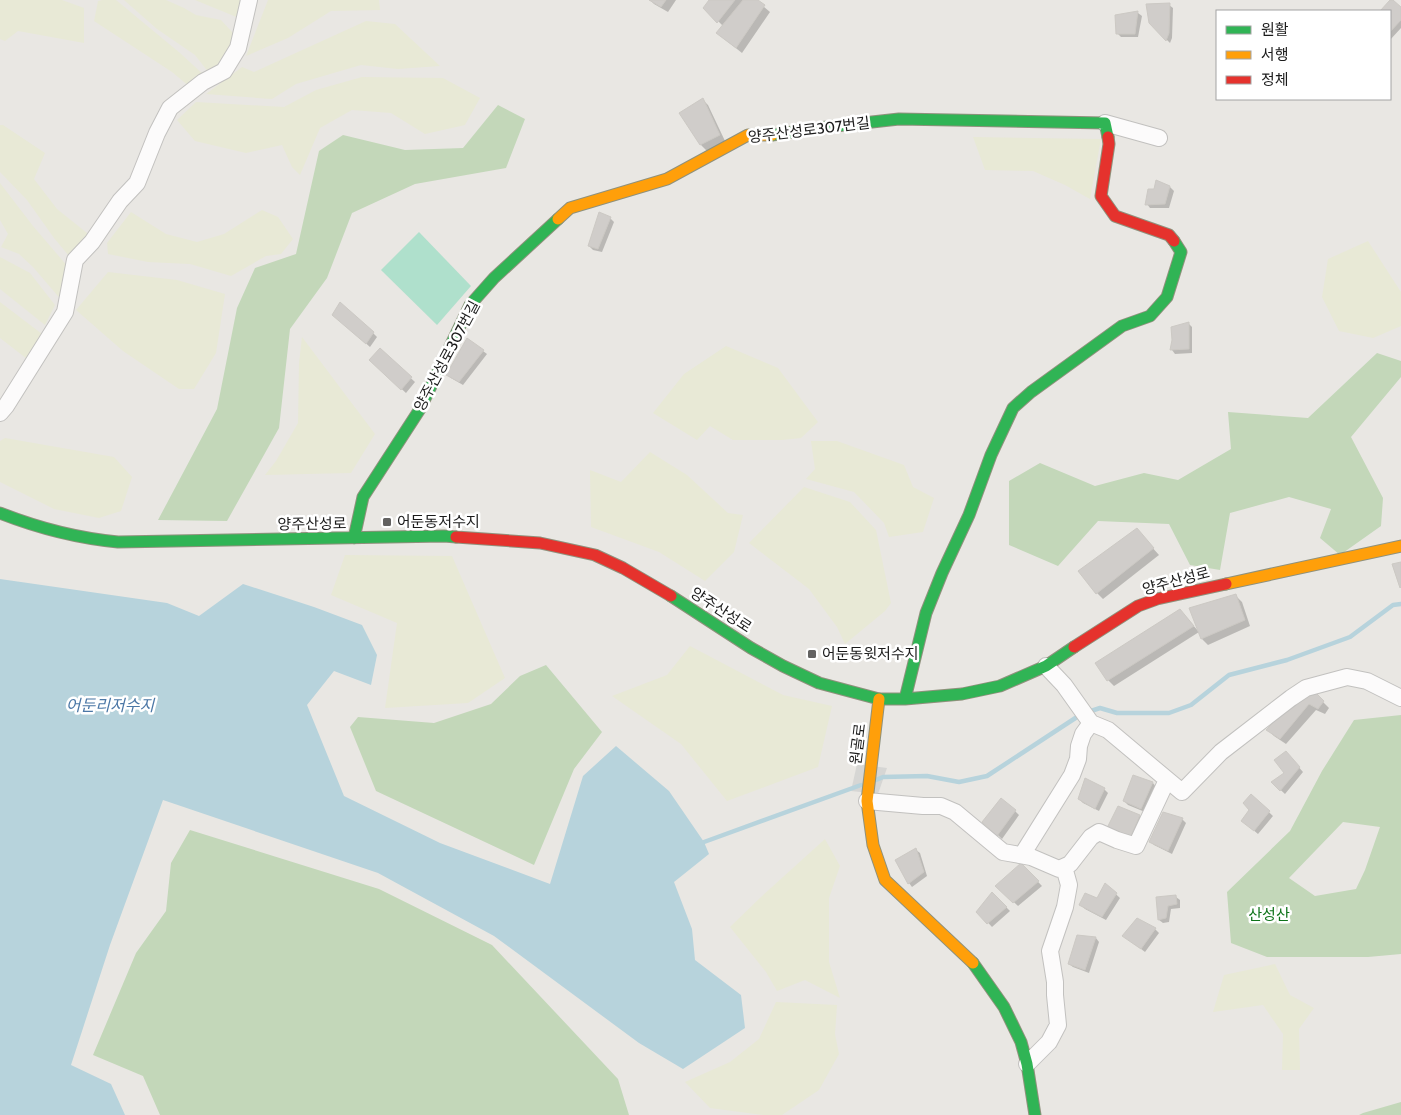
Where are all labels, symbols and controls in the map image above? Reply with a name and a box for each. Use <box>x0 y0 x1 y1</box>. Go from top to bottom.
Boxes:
legend <box>1216 10 1391 100</box>
text: 원활 <box>1261 21 1289 39</box>
text: 서행 <box>1261 46 1289 64</box>
text: 정체 <box>1261 71 1289 89</box>
street label: 양주산성로307번길 <box>747 114 871 146</box>
street label: 양주산성로307번길 <box>410 298 484 414</box>
place label: 어둔동저수지 <box>397 513 480 531</box>
street label: 양주산성로 <box>277 514 347 534</box>
marker: 어둔동저수지 <box>381 516 393 528</box>
street label: 양주산성로 <box>1140 563 1212 599</box>
street label: 양주산성로 <box>687 584 755 636</box>
place label: 어둔동윗저수지 <box>822 645 919 663</box>
marker: 어둔동윗저수지 <box>806 648 818 660</box>
water label: 어둔리저수지 <box>66 696 155 715</box>
street label: 원골로 <box>847 722 869 766</box>
park label: 산성산 <box>1248 906 1290 924</box>

